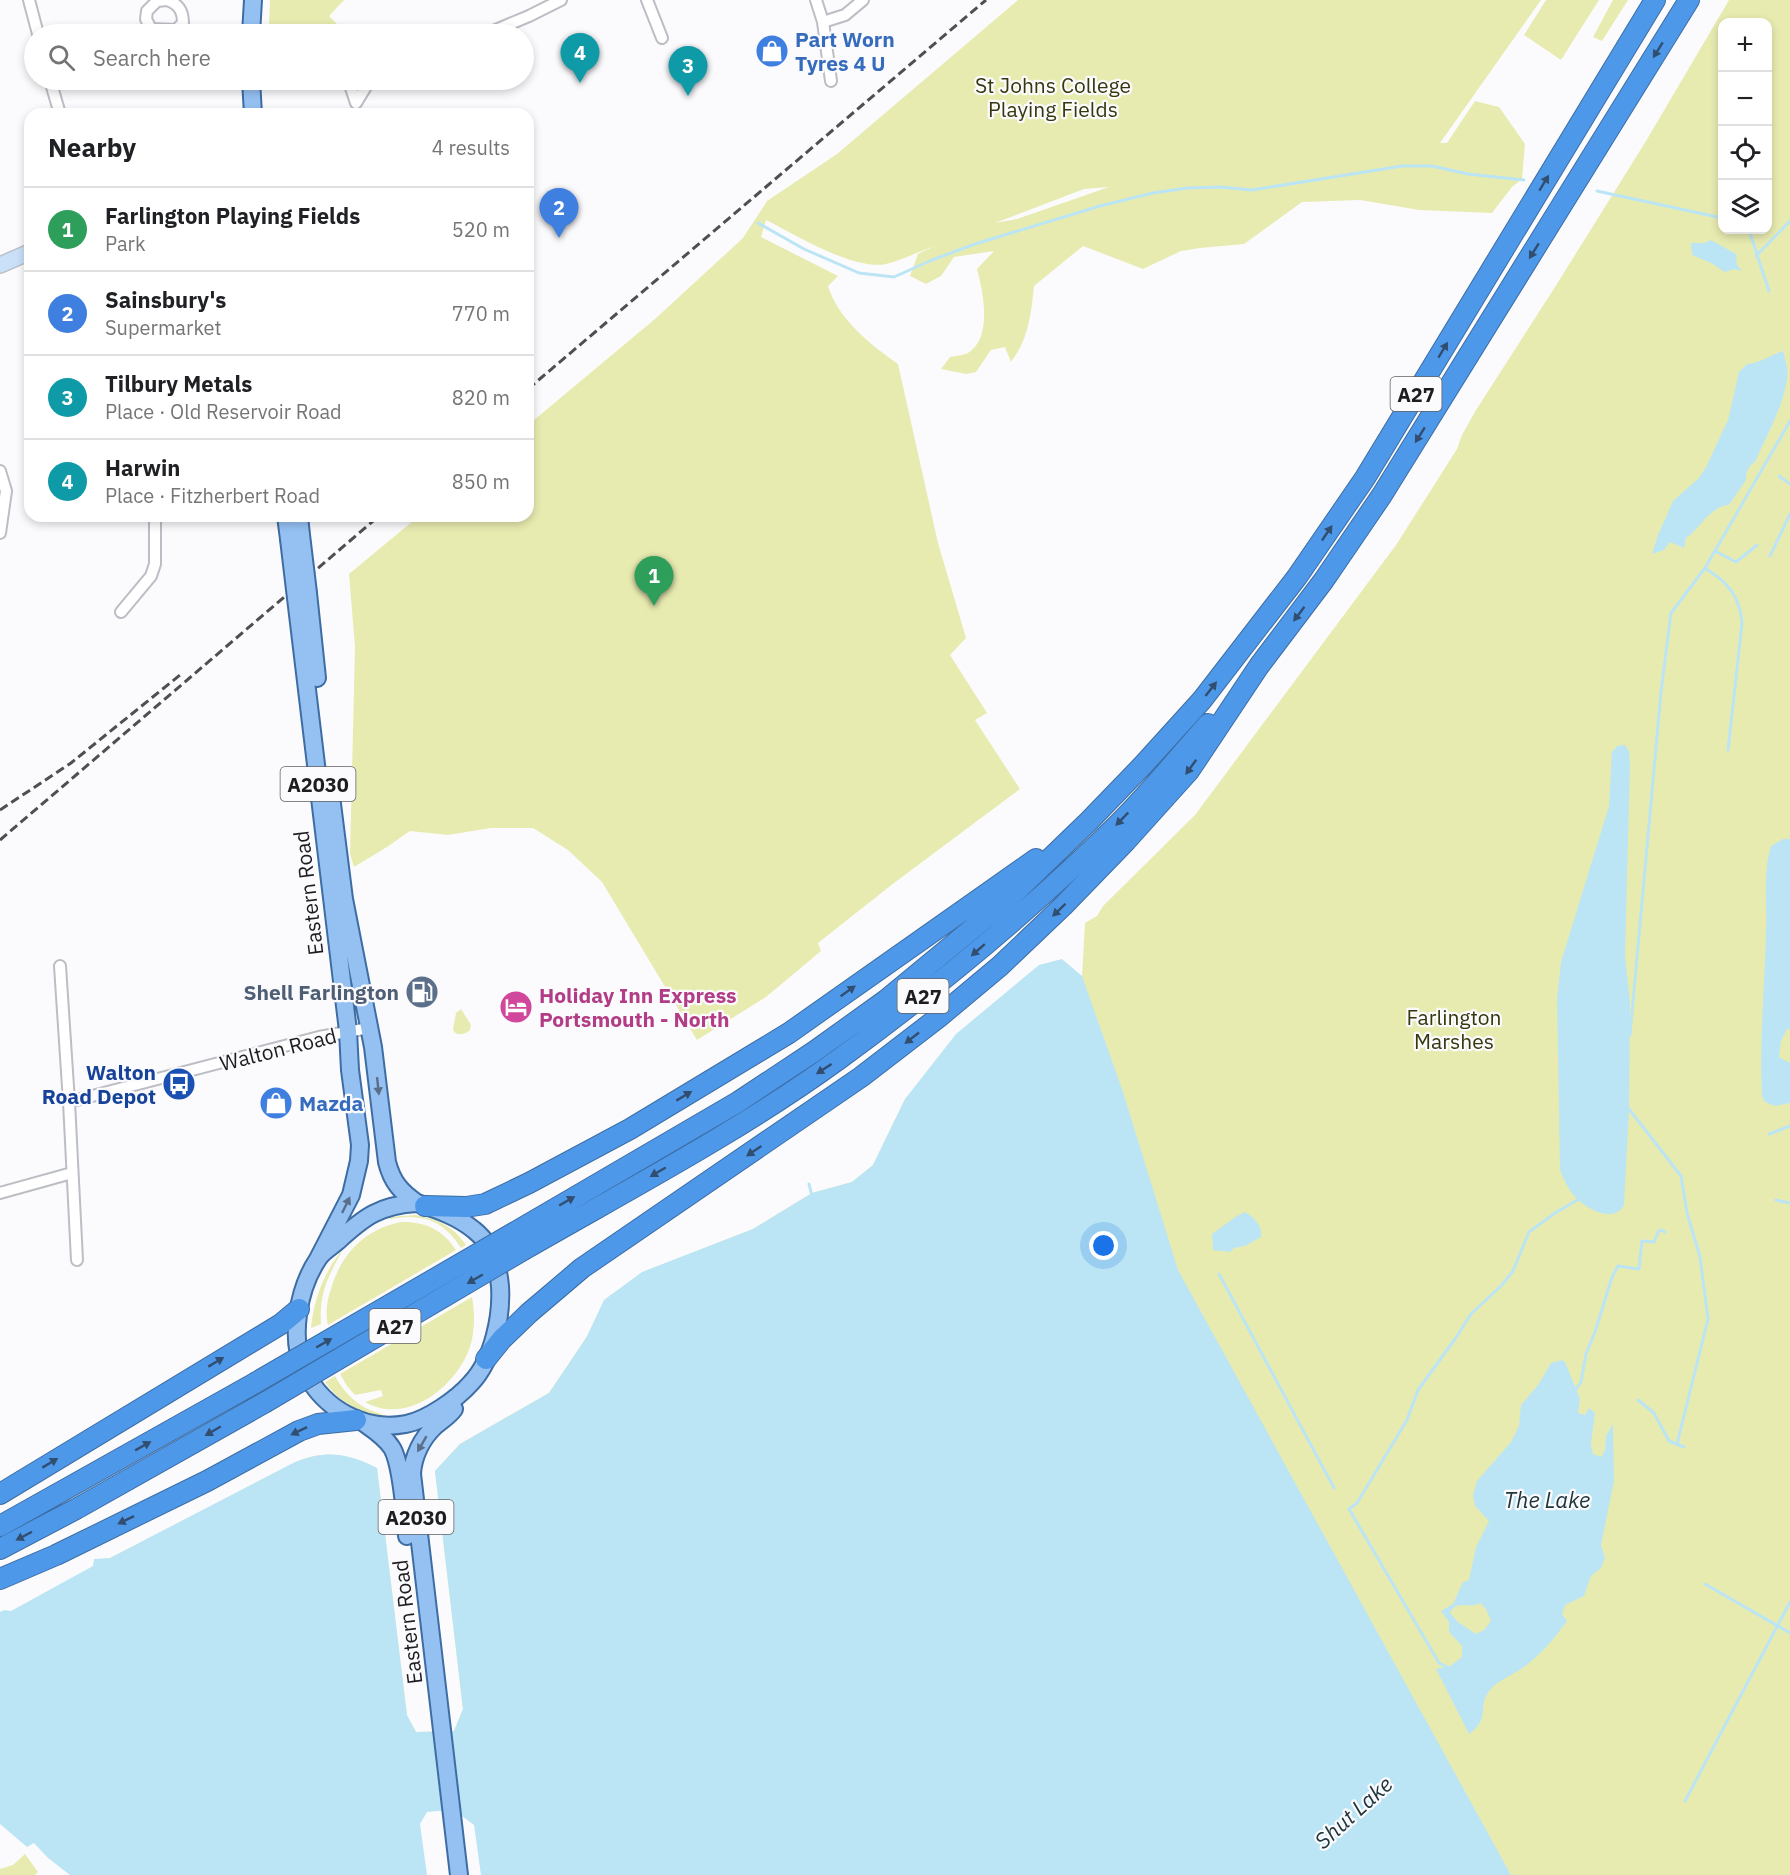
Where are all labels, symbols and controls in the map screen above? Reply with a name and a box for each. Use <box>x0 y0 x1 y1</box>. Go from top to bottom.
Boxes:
map controls <box>1718 18 1772 234</box>
button: + <box>1718 18 1772 72</box>
search box <box>24 24 534 90</box>
place label: Part Worn Tyres 4 U <box>795 25 895 77</box>
shop icon: Part Worn Tyres 4 U <box>754 33 790 69</box>
pin: 4 <box>560 34 600 83</box>
icon: search <box>45 41 78 74</box>
one-way arrow <box>1653 42 1664 58</box>
text: Search here <box>93 43 211 72</box>
pin: 3 <box>668 46 708 96</box>
park label: St Johns College Playing Fields <box>975 71 1131 123</box>
button: − <box>1718 72 1772 126</box>
button: locate <box>1718 126 1772 180</box>
text: Nearby <box>48 130 136 164</box>
text: 4 results <box>432 134 510 161</box>
one-way arrow <box>1538 175 1549 191</box>
button: layers <box>1718 180 1772 234</box>
pin: 2 <box>540 188 578 238</box>
text: Farlington Playing Fields <box>105 201 360 230</box>
text: 1 <box>62 216 74 243</box>
text: 520 m <box>452 216 510 243</box>
text: Park <box>105 230 145 257</box>
one-way arrow <box>1528 243 1539 259</box>
text: Sainsbury's <box>105 285 226 314</box>
text: 2 <box>62 300 74 327</box>
text: 770 m <box>452 300 510 327</box>
text: Supermarket <box>105 314 222 341</box>
one-way arrow <box>1437 342 1448 358</box>
text: Tilbury Metals <box>105 369 252 398</box>
road number: A27 <box>1390 377 1442 411</box>
text: 3 <box>62 384 74 411</box>
text: 820 m <box>452 384 510 411</box>
text: Place · Old Reservoir Road <box>105 398 342 425</box>
one-way arrow <box>1415 427 1426 443</box>
text: Harwin <box>105 453 180 482</box>
text: 4 <box>62 468 74 495</box>
text: 850 m <box>452 468 510 495</box>
text: Place · Fitzherbert Road <box>105 482 320 509</box>
one-way arrow <box>1322 525 1333 541</box>
pin: 1 <box>634 556 674 606</box>
one-way arrow <box>1293 606 1305 621</box>
one-way arrow <box>1204 681 1217 697</box>
one-way arrow <box>1185 758 1197 774</box>
road number: A2030 <box>280 767 356 801</box>
one-way arrow <box>1115 812 1129 827</box>
street label: Eastern Road <box>286 829 330 957</box>
one-way arrow <box>1052 903 1067 917</box>
one-way arrow <box>971 943 986 956</box>
fuel station icon: Shell Farlington <box>404 974 440 1010</box>
place label: Shell Farlington <box>243 978 399 1006</box>
road number: A27 <box>898 979 948 1013</box>
place label: Holiday Inn Express Portsmouth - North <box>539 981 737 1033</box>
one-way arrow <box>840 986 856 997</box>
hotel icon: Holiday Inn Express Portsmouth - North <box>498 989 534 1025</box>
park label: Farlington Marshes <box>1407 1003 1501 1055</box>
street label: Walton Road <box>217 1021 339 1077</box>
one-way arrow <box>904 1031 920 1044</box>
place label: Walton Road Depot <box>42 1058 156 1110</box>
one-way arrow <box>815 1064 832 1075</box>
bus stop icon: Walton Road Depot <box>161 1066 197 1102</box>
one-way arrow <box>373 1076 383 1095</box>
shop icon: Mazda <box>258 1085 294 1121</box>
place label: Mazda <box>299 1089 364 1117</box>
one-way arrow <box>676 1091 693 1101</box>
one-way arrow <box>745 1146 762 1157</box>
one-way arrow <box>649 1167 666 1177</box>
one-way arrow <box>341 1196 350 1213</box>
one-way arrow <box>559 1196 575 1207</box>
your location <box>1089 1231 1118 1260</box>
one-way arrow <box>467 1273 483 1284</box>
road number: A27 <box>370 1309 420 1343</box>
one-way arrow <box>316 1338 333 1348</box>
one-way arrow <box>208 1356 224 1367</box>
one-way arrow <box>205 1426 221 1437</box>
one-way arrow <box>291 1427 308 1436</box>
one-way arrow <box>417 1436 427 1453</box>
one-way arrow <box>135 1441 152 1451</box>
one-way arrow <box>42 1458 58 1469</box>
water label: The Lake <box>1504 1485 1590 1514</box>
road number: A2030 <box>378 1500 454 1534</box>
one-way arrow <box>117 1516 134 1525</box>
one-way arrow <box>16 1531 33 1541</box>
street label: Eastern Road <box>385 1558 429 1686</box>
water label: Shut Lake <box>1308 1769 1398 1855</box>

